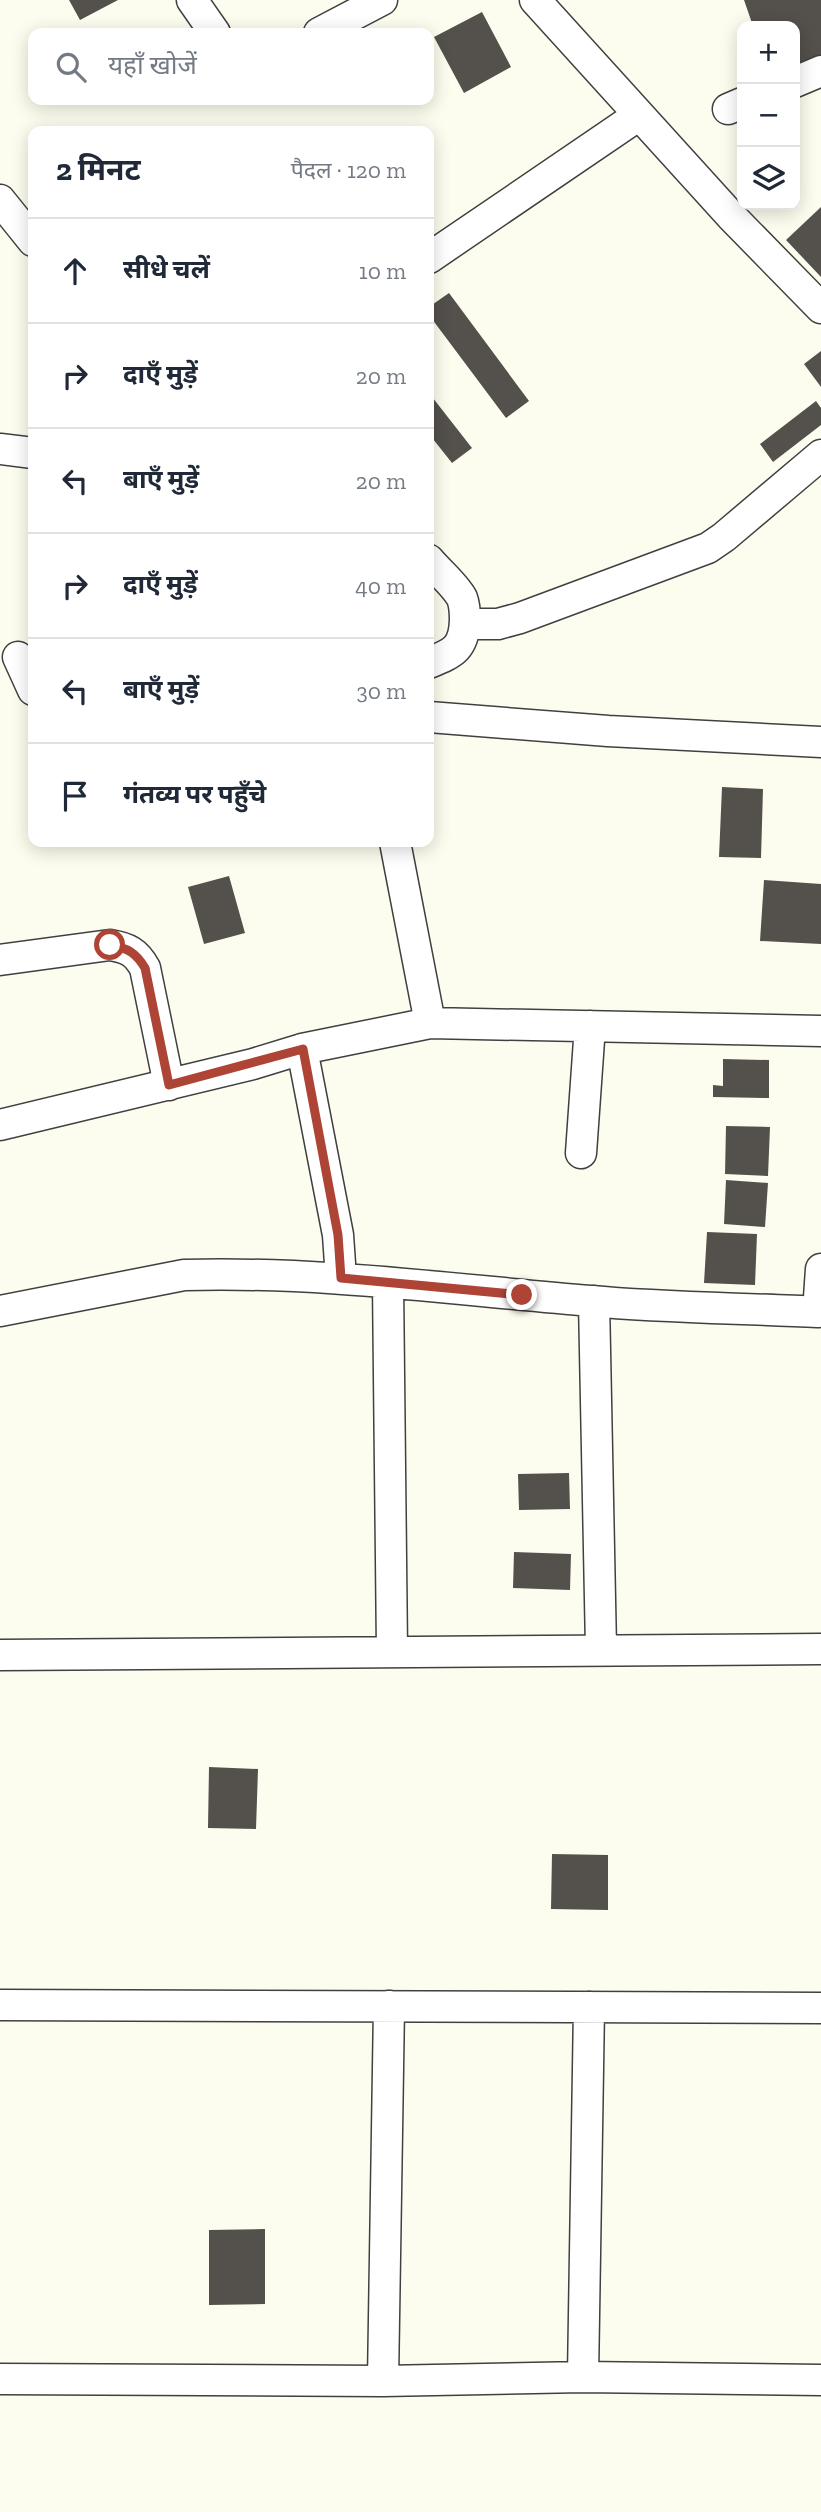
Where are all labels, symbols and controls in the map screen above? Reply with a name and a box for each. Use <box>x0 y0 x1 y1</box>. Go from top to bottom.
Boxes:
map controls <box>737 21 800 210</box>
button: + <box>737 21 800 84</box>
search box <box>28 28 434 105</box>
icon: search <box>52 48 90 86</box>
text: यहाँ खोजें <box>108 49 197 81</box>
button: − <box>737 84 800 147</box>
button: layers <box>737 147 800 210</box>
text: 2 मिनट <box>56 152 141 188</box>
text: पैदल · 120 m <box>291 156 406 184</box>
icon: ahead <box>56 252 94 290</box>
text: सीधे चलें <box>123 253 210 285</box>
text: 10 m <box>359 257 406 285</box>
icon: right <box>56 357 94 395</box>
text: दाएँ मुड़ें <box>123 358 198 390</box>
text: 20 m <box>356 362 406 390</box>
icon: left <box>56 462 94 500</box>
text: बाएँ मुड़ें <box>123 463 199 495</box>
text: 20 m <box>356 467 406 495</box>
icon: right <box>56 567 94 605</box>
text: दाएँ मुड़ें <box>123 568 198 600</box>
text: 40 m <box>355 572 406 600</box>
icon: left <box>56 672 94 710</box>
text: बाएँ मुड़ें <box>123 673 199 705</box>
text: 30 m <box>356 677 406 705</box>
icon: arrive <box>56 777 94 815</box>
text: गंतव्य पर पहुँचे <box>123 778 266 810</box>
route start <box>94 929 125 960</box>
route end <box>506 1279 537 1310</box>

